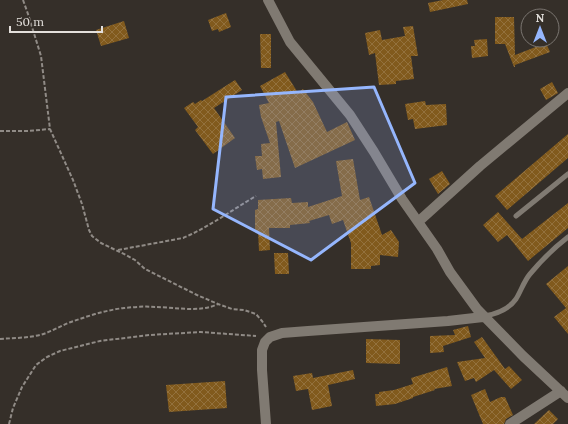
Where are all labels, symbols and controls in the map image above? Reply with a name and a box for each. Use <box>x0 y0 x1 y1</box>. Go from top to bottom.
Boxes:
scale bar <box>10 8 102 34</box>
north arrow <box>520 8 560 48</box>
text: N <box>536 11 545 25</box>
text: 50 m <box>16 14 44 29</box>

